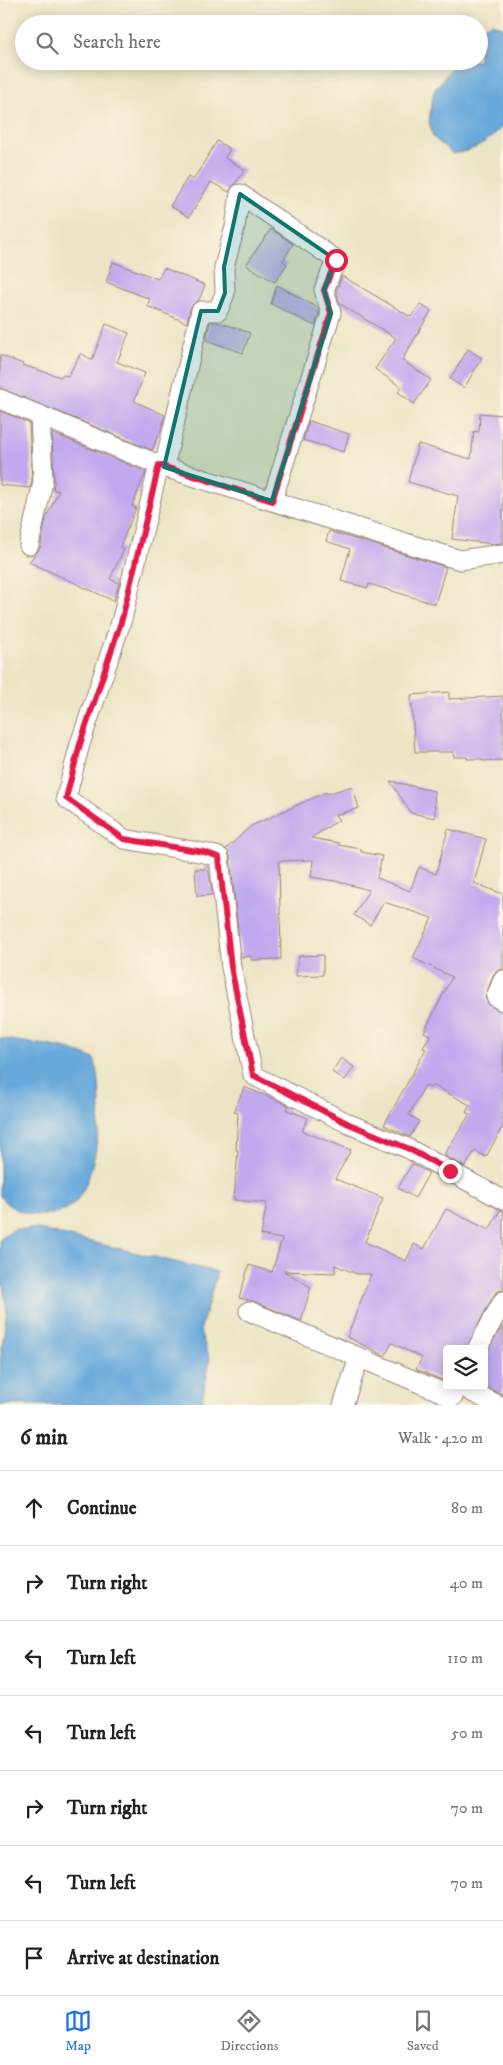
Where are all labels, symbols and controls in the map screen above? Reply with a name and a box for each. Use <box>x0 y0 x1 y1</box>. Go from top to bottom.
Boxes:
search box <box>15 15 488 70</box>
icon: search <box>33 29 61 57</box>
text: Search here <box>73 31 161 54</box>
route start <box>325 249 348 272</box>
route end <box>439 1160 462 1183</box>
map controls <box>443 1345 488 1390</box>
button: layers <box>443 1345 488 1390</box>
text: 6 min <box>20 1425 68 1451</box>
text: Walk · 420 m <box>398 1428 483 1448</box>
icon: ahead <box>20 1494 48 1522</box>
text: Continue <box>67 1497 137 1520</box>
text: 80 m <box>451 1498 483 1518</box>
icon: right <box>20 1569 48 1597</box>
text: Turn right <box>67 1572 147 1595</box>
text: 40 m <box>450 1573 483 1593</box>
icon: left <box>20 1644 48 1672</box>
text: Turn left <box>67 1647 136 1670</box>
text: 110 m <box>447 1648 483 1668</box>
icon: left <box>20 1719 48 1747</box>
text: Turn left <box>67 1722 136 1745</box>
text: 50 m <box>451 1723 483 1743</box>
icon: right <box>20 1794 48 1822</box>
text: Turn right <box>67 1797 147 1820</box>
text: 70 m <box>451 1798 483 1818</box>
icon: left <box>20 1869 48 1897</box>
text: Turn left <box>67 1872 136 1895</box>
text: 70 m <box>451 1873 483 1893</box>
icon: arrive <box>20 1944 48 1972</box>
text: Arrive at destination <box>67 1947 219 1970</box>
tab: Map <box>64 2007 92 2055</box>
tab: Directions <box>220 2007 278 2055</box>
tab: Saved <box>407 2007 439 2055</box>

